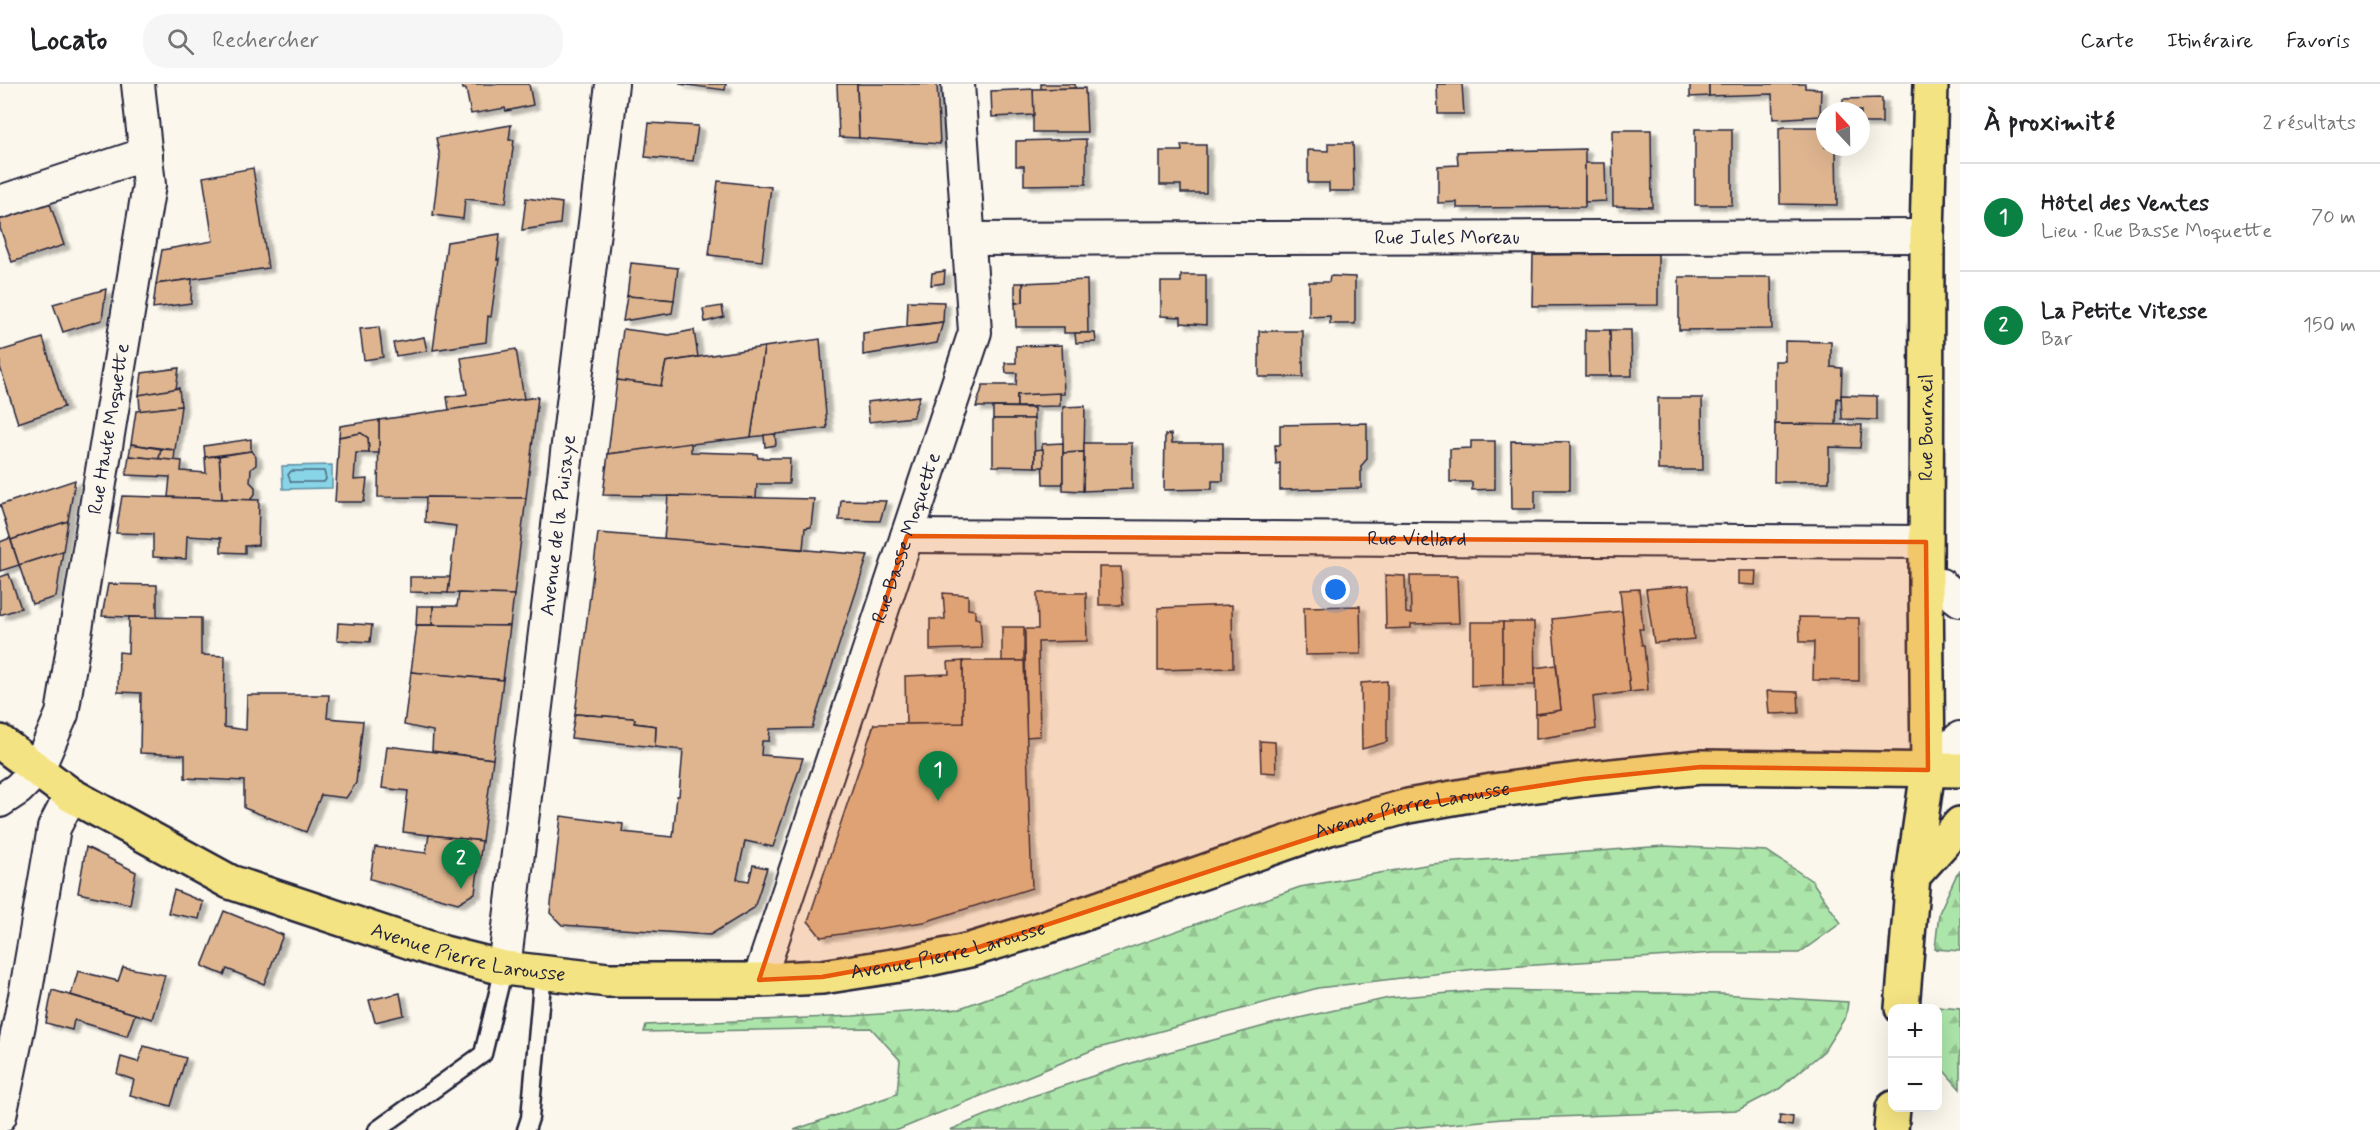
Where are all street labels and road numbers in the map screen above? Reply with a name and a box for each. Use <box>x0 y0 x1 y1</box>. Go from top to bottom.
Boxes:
street label: Rue Jules Moreau <box>1374 224 1520 251</box>
street label: Rue Haute Moquette <box>82 341 136 516</box>
street label: Rue Bourneil <box>1913 374 1940 481</box>
street label: Avenue de la Puisaye <box>534 433 583 617</box>
street label: Rue Basse Moquette <box>865 449 948 627</box>
street label: Rue Viellard <box>1367 525 1467 553</box>
street label: Avenue Pierre Larousse <box>1311 775 1512 846</box>
street label: Avenue Pierre Larousse <box>849 914 1049 986</box>
street label: Avenue Pierre Larousse <box>367 916 567 989</box>

